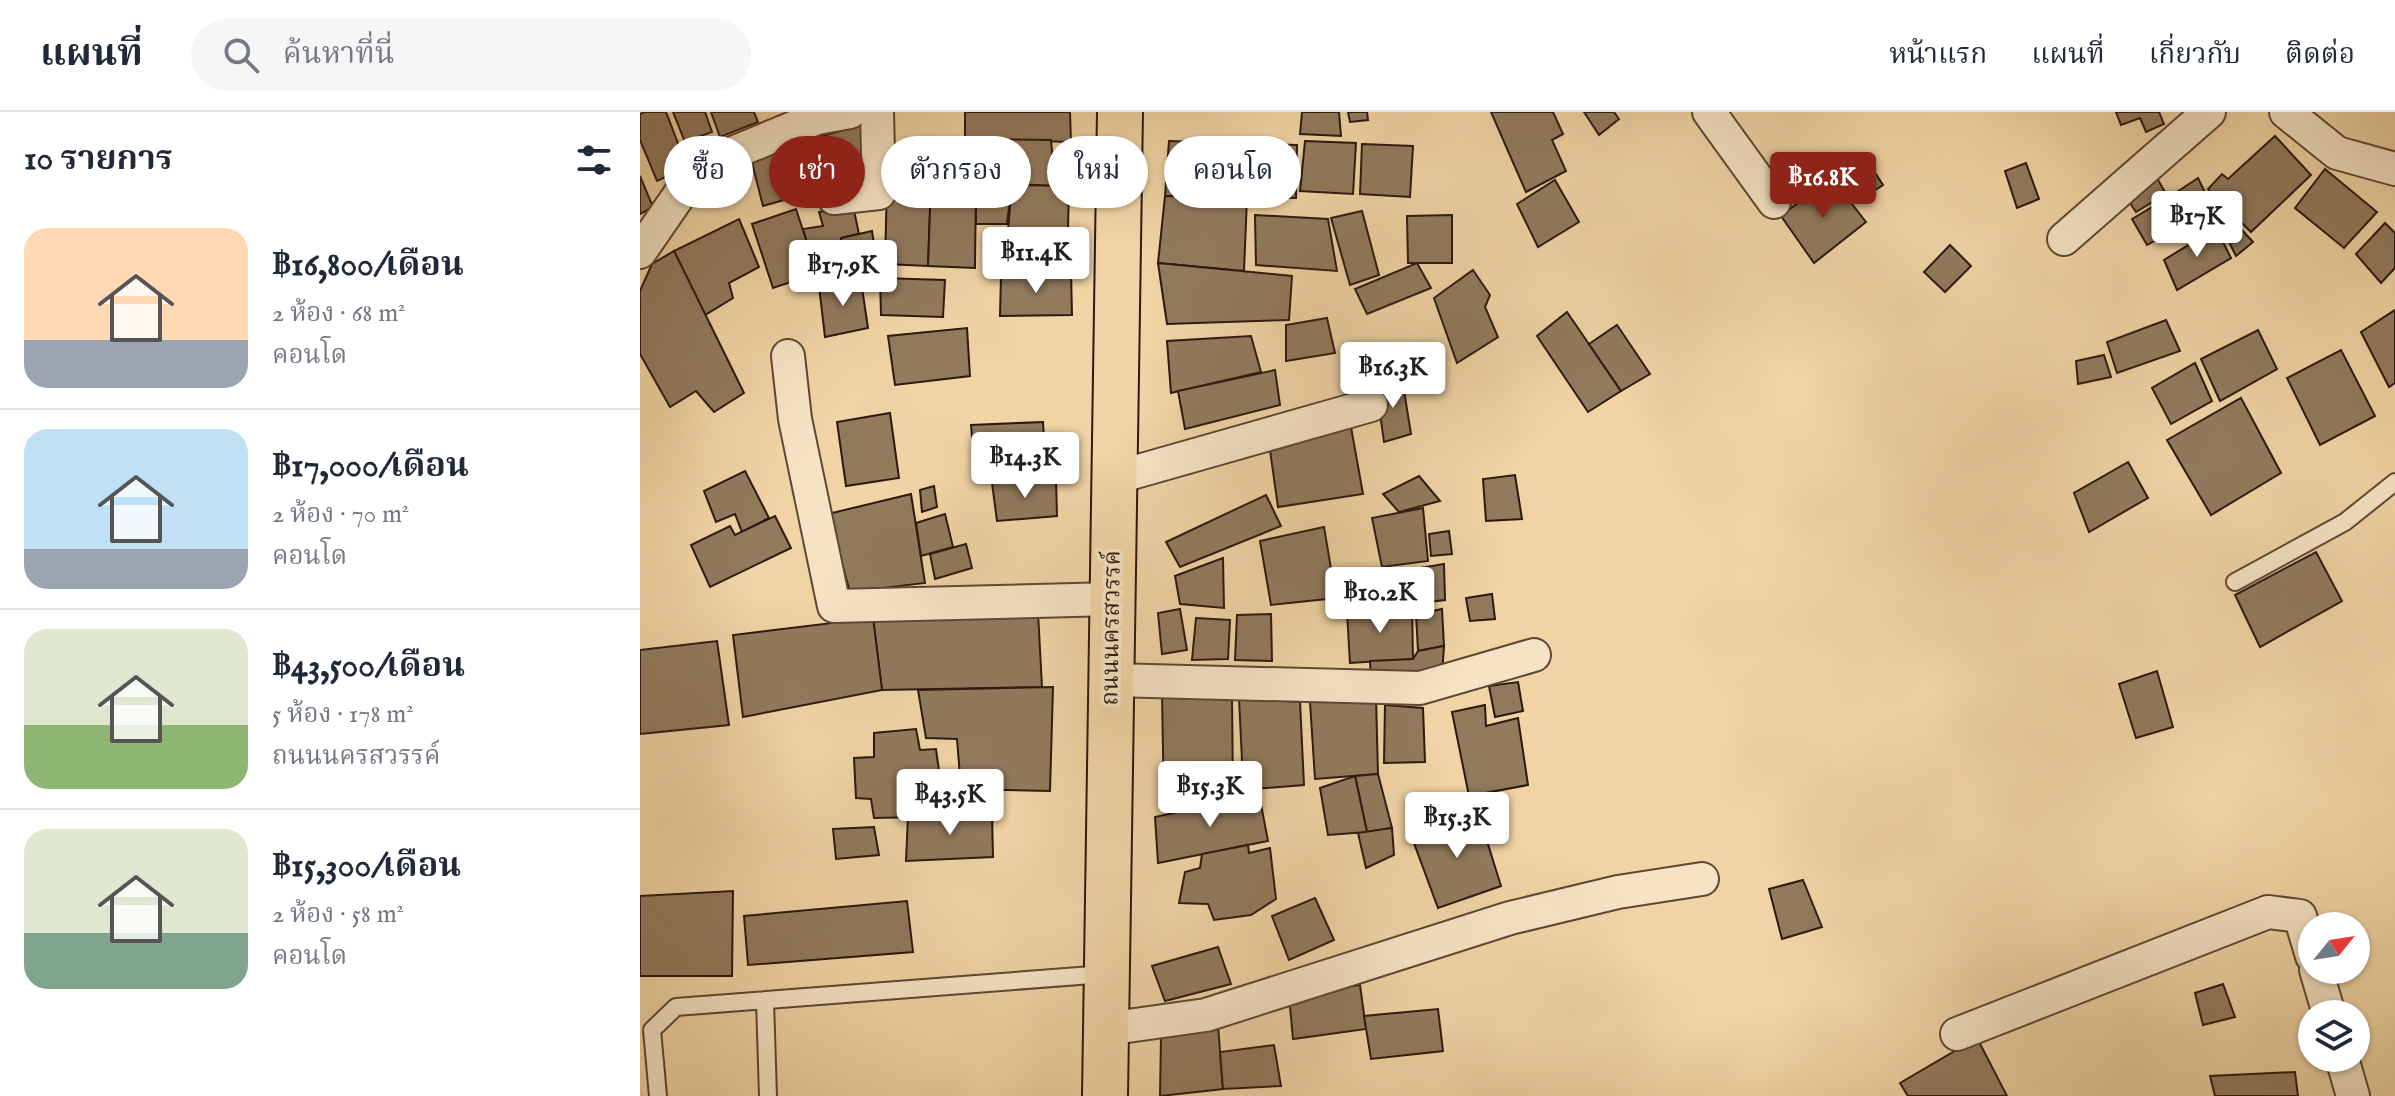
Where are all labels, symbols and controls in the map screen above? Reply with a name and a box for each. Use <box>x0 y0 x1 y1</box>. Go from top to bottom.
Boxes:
search box <box>191 19 751 91</box>
text: แผนที่ <box>40 31 143 79</box>
icon: search <box>219 33 263 77</box>
text: ค้นหาที่นี่ <box>283 36 395 74</box>
text: หน้าแรก <box>1889 38 1987 73</box>
text: แผนที่ <box>2031 38 2105 73</box>
text: เกี่ยวกับ <box>2149 38 2241 73</box>
text: ติดต่อ <box>2285 38 2355 73</box>
chip: ซื้อ <box>664 136 753 208</box>
chip: เช่า <box>769 136 865 208</box>
chip: ตัวกรอง <box>881 136 1031 208</box>
chip: ใหม่ <box>1047 136 1148 208</box>
chip: คอนโด <box>1164 136 1301 208</box>
text: 10 รายการ <box>24 138 173 181</box>
icon: filters <box>572 138 616 182</box>
pin: ฿16.8K <box>1758 152 1888 220</box>
text: ฿16.8K <box>1788 161 1858 194</box>
pin: ฿17K <box>2150 191 2244 259</box>
text: ฿17K <box>2169 200 2225 233</box>
pin: ฿11.4K <box>971 227 1101 295</box>
text: ฿11.4K <box>1000 236 1072 269</box>
pin: ฿17.9K <box>778 240 908 308</box>
text: ฿16,800/เดือน <box>272 244 464 287</box>
text: ฿17.9K <box>807 249 879 282</box>
icon: home <box>88 260 184 356</box>
text: 2 ห้อง · 68 m² <box>272 297 406 330</box>
text: คอนโด <box>272 339 347 372</box>
pin: ฿16.3K <box>1328 342 1458 410</box>
text: ฿16.3K <box>1358 351 1428 384</box>
pin: ฿14.3K <box>960 432 1090 500</box>
text: ฿14.3K <box>989 441 1061 474</box>
text: ฿17,000/เดือน <box>272 445 469 488</box>
icon: home <box>88 461 184 557</box>
text: 2 ห้อง · 70 m² <box>272 498 409 531</box>
text: คอนโด <box>272 540 347 573</box>
street label: ถนนนครสวรรค์ <box>1093 550 1129 706</box>
pin: ฿10.2K <box>1315 567 1445 635</box>
text: ฿10.2K <box>1343 576 1417 609</box>
text: ฿43,500/เดือน <box>272 645 465 688</box>
icon: home <box>88 661 184 757</box>
text: 5 ห้อง · 178 m² <box>272 698 414 731</box>
text: ถนนนครสวรรค์ <box>272 740 440 773</box>
pin: ฿15.3K <box>1145 761 1275 829</box>
pin: ฿43.5K <box>885 769 1015 837</box>
text: ฿15.3K <box>1176 770 1244 803</box>
text: ฿43.5K <box>915 778 985 811</box>
pin: ฿15.3K <box>1392 792 1522 860</box>
text: ฿15.3K <box>1423 801 1491 834</box>
text: ฿15,300/เดือน <box>272 845 461 888</box>
icon: home <box>88 861 184 957</box>
text: 2 ห้อง · 58 m² <box>272 898 404 931</box>
north arrow <box>2298 912 2370 984</box>
map controls <box>2298 912 2370 1072</box>
text: คอนโด <box>272 940 347 973</box>
button: layers <box>2298 1000 2370 1072</box>

